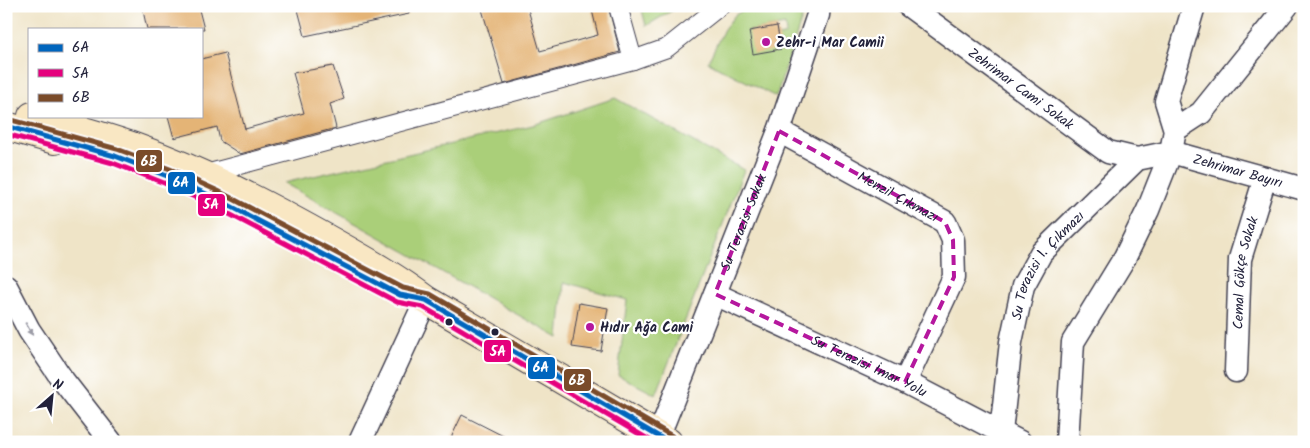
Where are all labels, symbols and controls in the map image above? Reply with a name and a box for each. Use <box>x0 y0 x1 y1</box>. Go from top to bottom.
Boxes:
legend <box>28 28 202 118</box>
place label: Zehr-i Mar Camii <box>776 32 884 54</box>
text: 6A <box>72 36 89 60</box>
marker: Zehr-i Mar Camii <box>760 36 772 48</box>
street label: Zehrimar Cami Sokak <box>963 43 1079 136</box>
text: 5A <box>72 62 89 86</box>
text: 6B <box>72 86 90 110</box>
line badge: 6B <box>135 149 163 173</box>
street label: Zehrimar Bayırı <box>1190 149 1286 195</box>
text: 6B <box>141 151 157 173</box>
street label: Menzil Çıkmazı <box>853 166 943 229</box>
street label: Su Terazisi Sokak <box>715 170 773 274</box>
line badge: 6A <box>167 171 196 195</box>
text: 6A <box>173 172 189 194</box>
line badge: 5A <box>197 193 226 217</box>
text: 5A <box>202 194 219 216</box>
street label: Su Terazisi 1. Çıkmazı <box>1006 206 1090 322</box>
street label: Cemal Gökçe Sokak <box>1227 213 1265 330</box>
unlabelled marker <box>444 317 454 327</box>
place label: Hıdır Ağa Cami <box>600 317 694 339</box>
marker: Hıdır Ağa Cami <box>584 321 596 333</box>
one-way arrow <box>24 322 33 335</box>
unlabelled marker <box>490 327 500 337</box>
street label: Su Terazisi İmar Yolu <box>807 330 931 404</box>
line badge: 5A <box>483 339 512 363</box>
text: 5A <box>489 341 506 363</box>
line badge: 6A <box>527 356 556 380</box>
text: 6A <box>533 357 549 379</box>
line badge: 6B <box>563 368 592 392</box>
north arrow <box>28 370 78 420</box>
text: 6B <box>569 370 585 392</box>
text: N <box>49 373 67 397</box>

